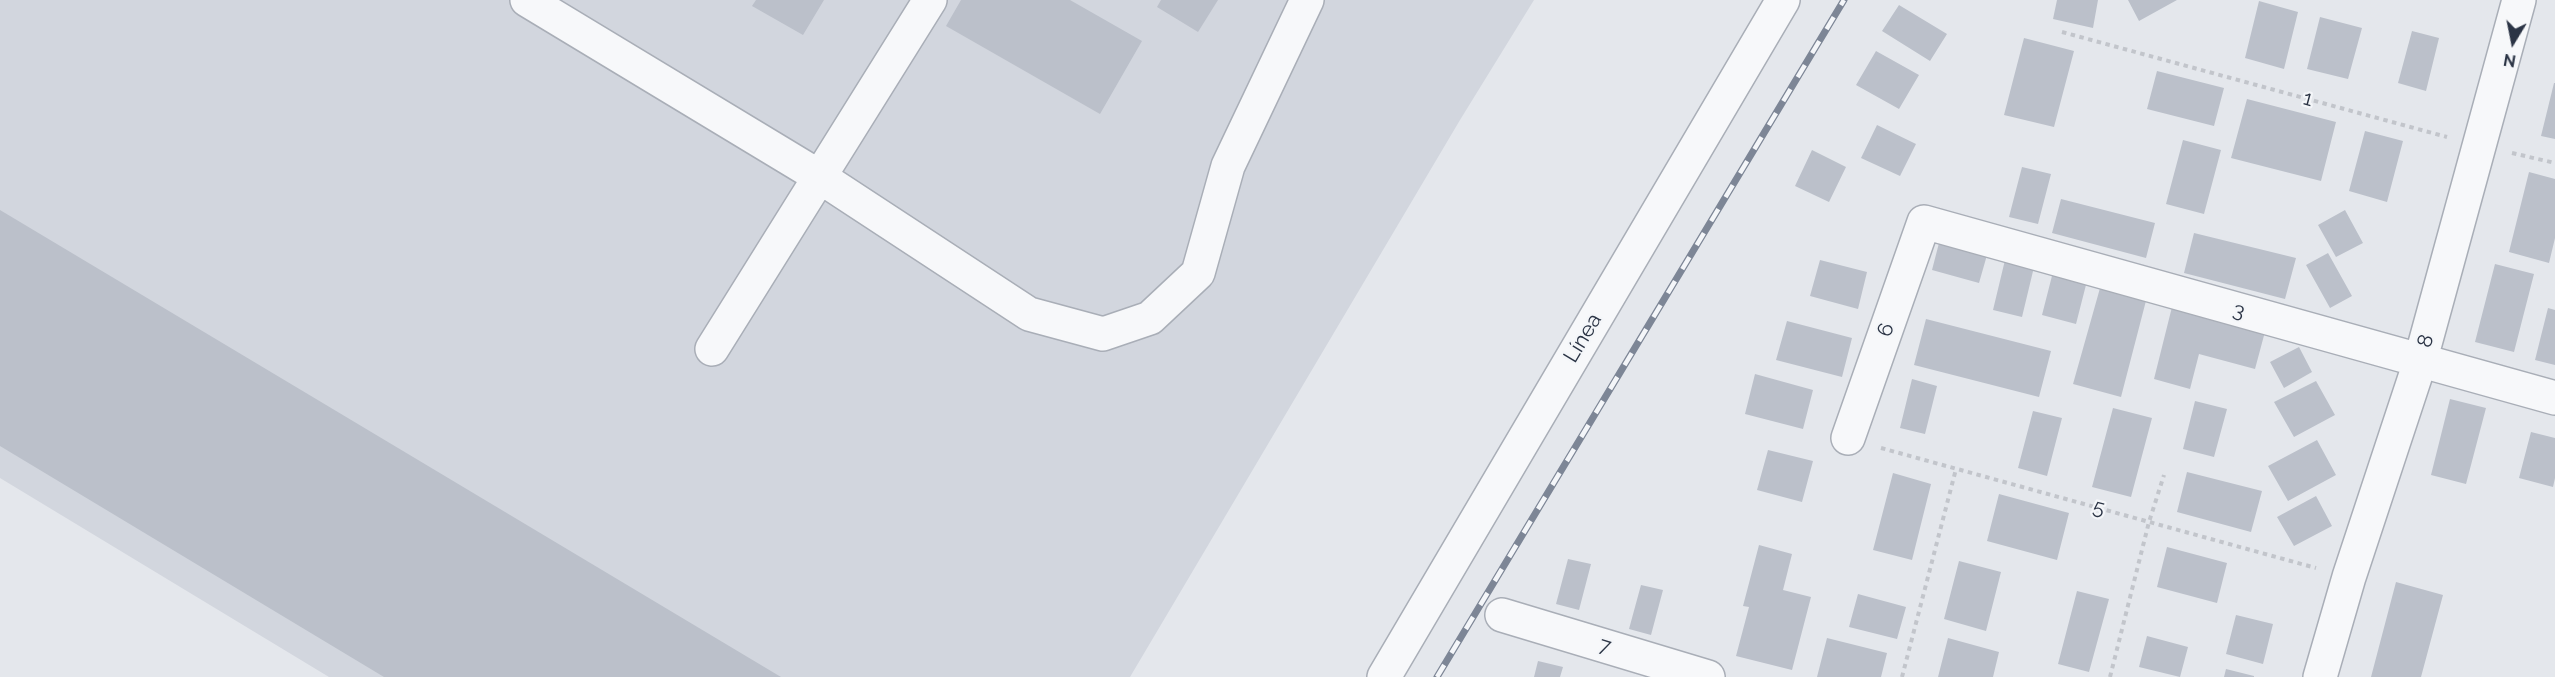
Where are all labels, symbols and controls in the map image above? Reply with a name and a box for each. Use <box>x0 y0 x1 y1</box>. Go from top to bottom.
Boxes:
north arrow <box>2483 12 2543 72</box>
text: N <box>2502 50 2517 71</box>
street label: 1 <box>2300 86 2316 112</box>
street label: 3 <box>2230 297 2248 325</box>
street label: Línea <box>1559 309 1607 367</box>
street label: 6 <box>1872 320 1900 340</box>
street label: 8 <box>2412 332 2440 350</box>
street label: 5 <box>2090 494 2108 522</box>
street label: 7 <box>1596 632 1614 660</box>

